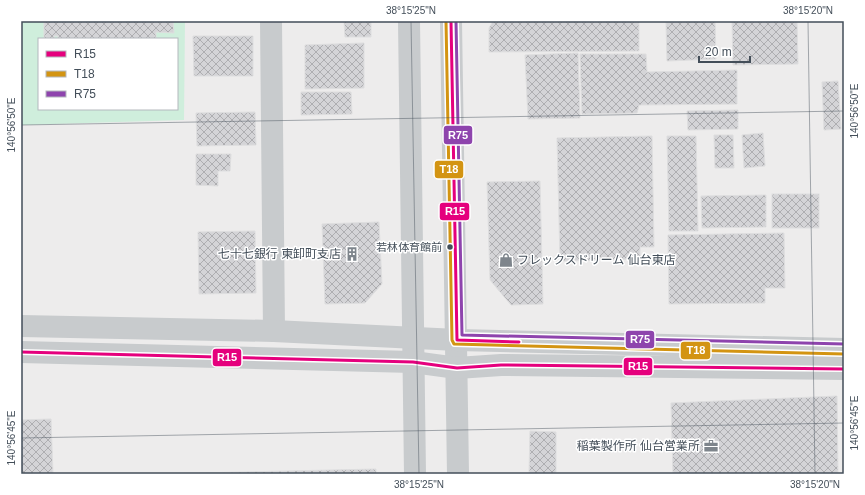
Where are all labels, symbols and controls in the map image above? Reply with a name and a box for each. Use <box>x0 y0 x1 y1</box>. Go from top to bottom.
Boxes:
text: 38°15'25"N <box>386 5 436 16</box>
text: 38°15'20"N <box>783 5 833 16</box>
legend <box>38 38 178 110</box>
scale bar <box>699 38 750 64</box>
text: 20 m <box>705 45 732 59</box>
text: R15 <box>74 47 96 61</box>
text: T18 <box>74 67 95 81</box>
text: 140°56'50"E <box>849 83 860 139</box>
text: R75 <box>74 87 96 101</box>
text: 140°56'50"E <box>6 97 17 153</box>
line badge: R75 <box>443 125 473 145</box>
text: R75 <box>448 129 468 141</box>
line badge: T18 <box>434 160 464 179</box>
text: T18 <box>440 163 458 175</box>
line badge: R15 <box>439 202 470 221</box>
text: R15 <box>445 205 465 217</box>
place label: 若林体育館前 <box>376 241 442 253</box>
marker: 若林体育館前 <box>445 242 455 252</box>
building icon: 七十七銀行 東卸町支店 <box>344 246 360 262</box>
place label: 七十七銀行 東卸町支店 <box>218 247 341 261</box>
shop icon: フレックスドリーム 仙台東店 <box>498 252 514 268</box>
place label: フレックスドリーム 仙台東店 <box>517 253 676 267</box>
line badge: R75 <box>625 330 655 349</box>
text: R75 <box>630 333 650 345</box>
line badge: T18 <box>680 341 711 360</box>
text: T18 <box>687 344 705 356</box>
line badge: R15 <box>212 348 242 367</box>
text: R15 <box>217 351 237 363</box>
line badge: R15 <box>623 357 653 376</box>
text: R15 <box>628 360 648 372</box>
text: 140°56'45"E <box>849 395 860 451</box>
text: 140°56'45"E <box>6 410 17 466</box>
office icon: 稲葉製作所 仙台営業所 <box>703 438 719 454</box>
place label: 稲葉製作所 仙台営業所 <box>577 439 700 453</box>
text: 38°15'25"N <box>394 479 444 490</box>
text: 38°15'20"N <box>790 479 840 490</box>

